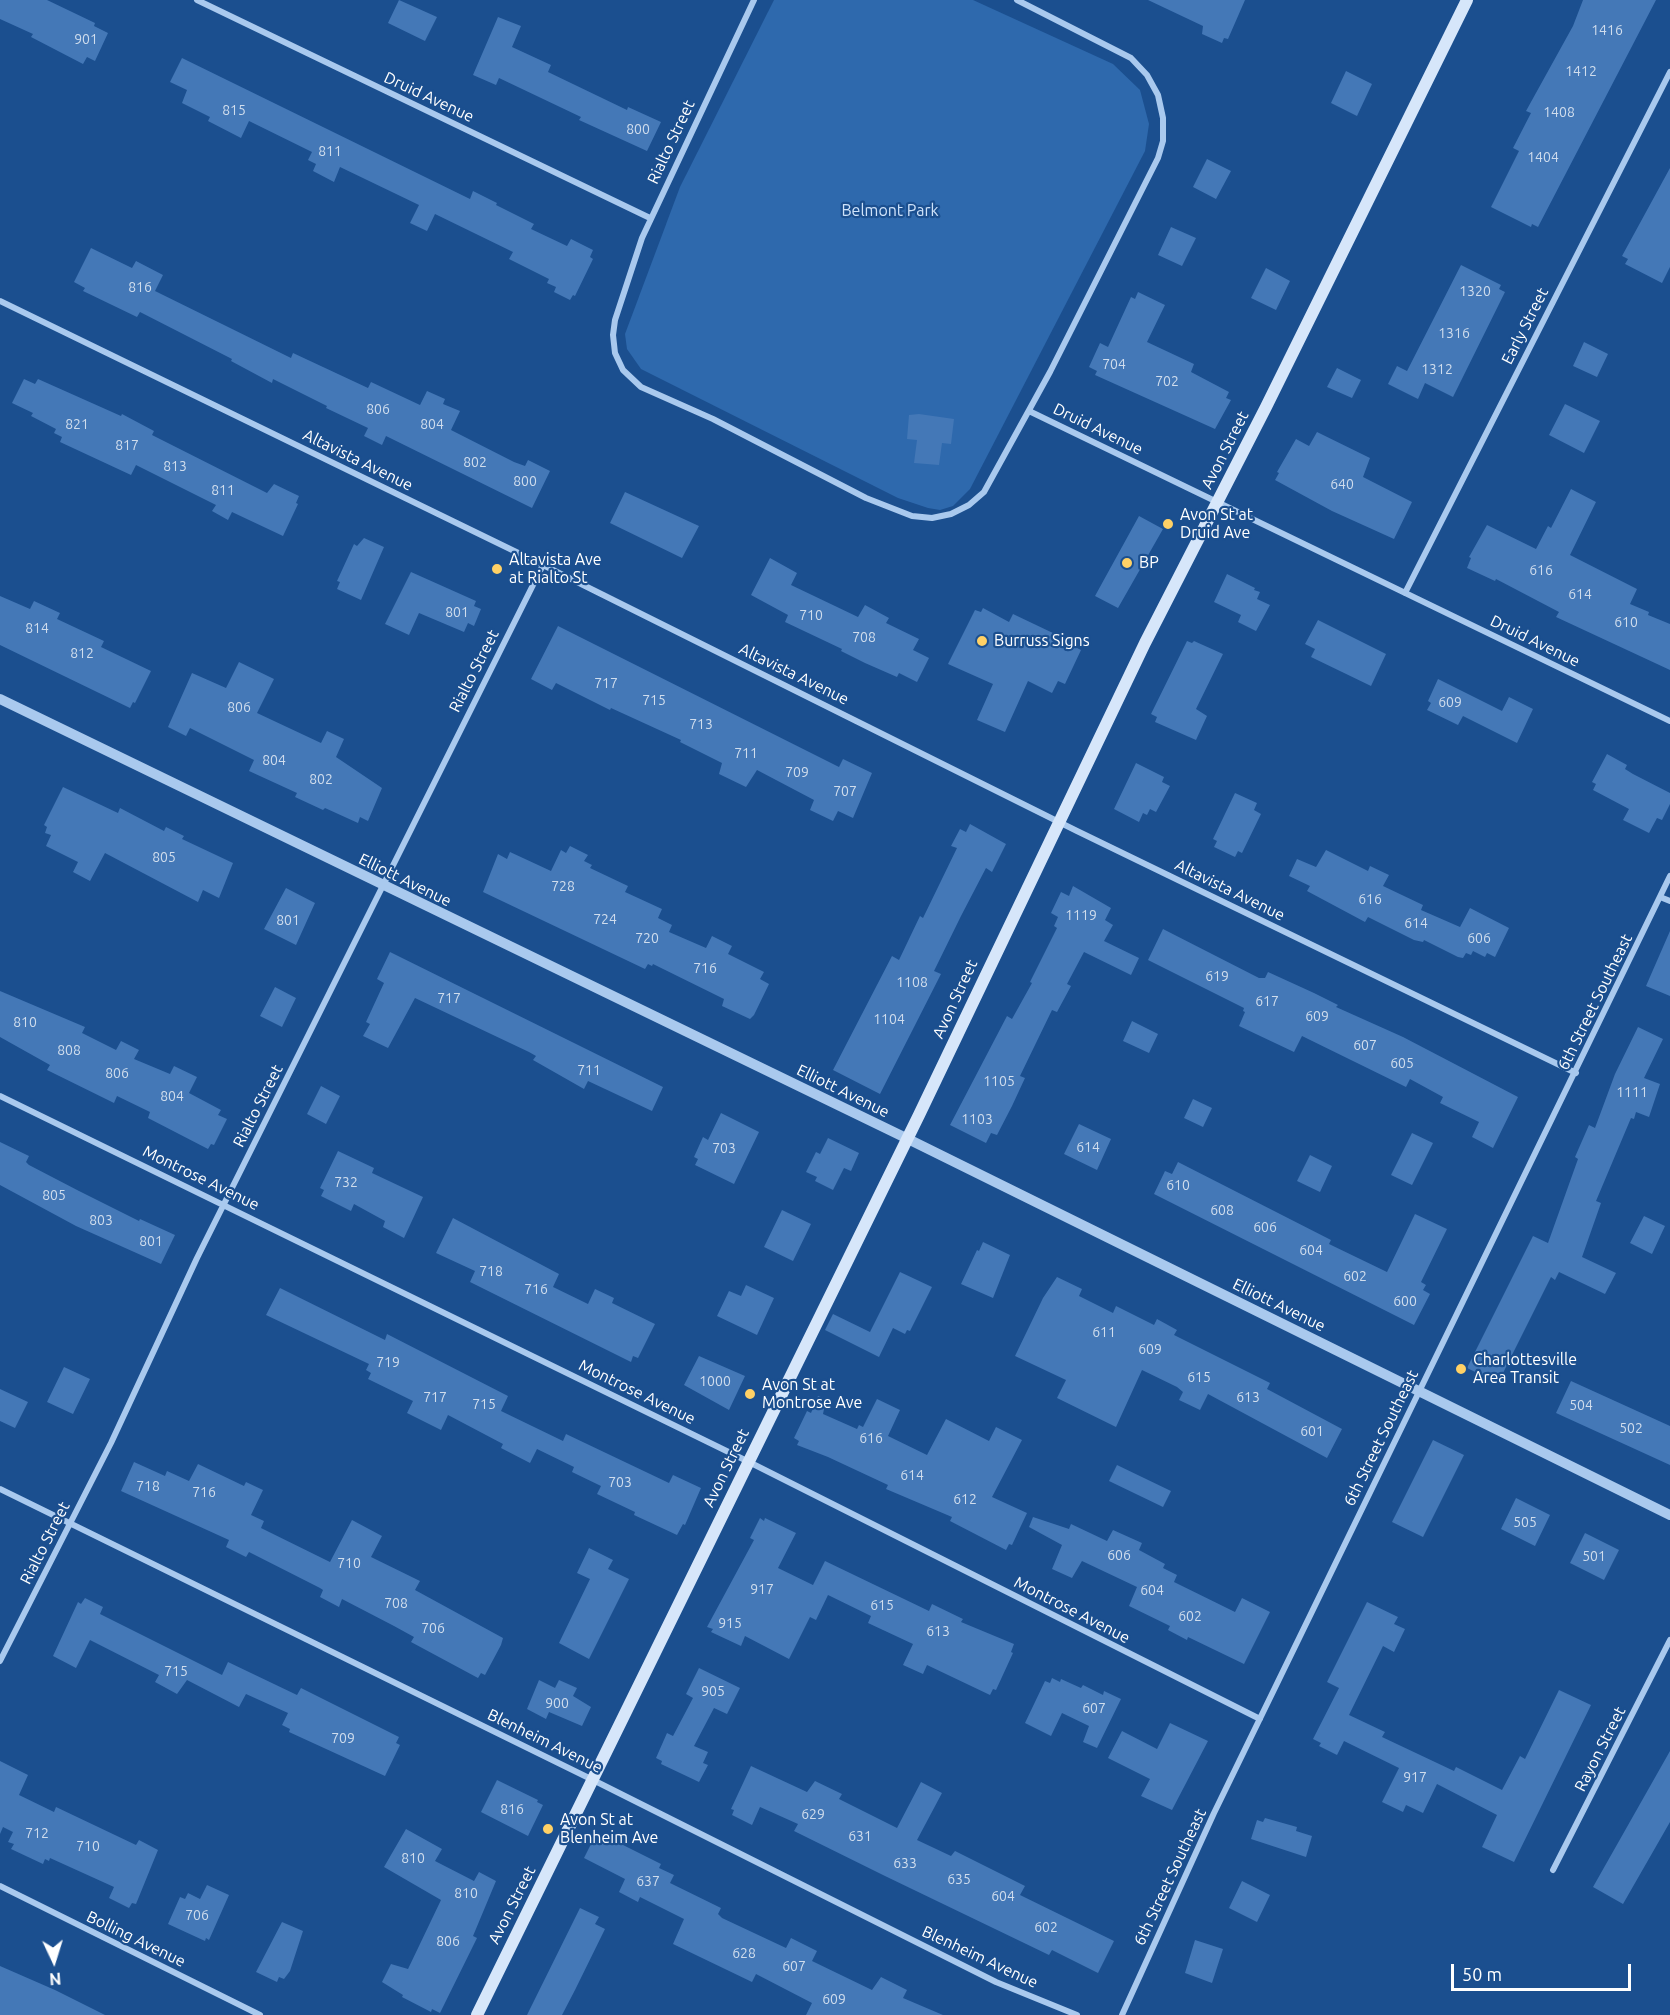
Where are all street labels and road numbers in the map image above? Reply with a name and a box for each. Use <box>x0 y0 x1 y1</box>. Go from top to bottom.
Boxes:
street label: Druid Avenue <box>381 68 477 126</box>
street label: Rialto Street <box>643 97 699 187</box>
street label: Early Street <box>1497 284 1553 368</box>
street label: Druid Avenue <box>1050 399 1146 459</box>
street label: Avon Street <box>1197 408 1253 492</box>
street label: Altavista Avenue <box>300 425 416 495</box>
street label: Druid Avenue <box>1487 611 1583 671</box>
street label: Rialto Street <box>445 626 503 716</box>
street label: Altavista Avenue <box>736 639 852 709</box>
street label: Elliott Avenue <box>356 849 454 911</box>
street label: Altavista Avenue <box>1172 855 1288 925</box>
street label: 6th Street Southeast <box>1554 931 1636 1073</box>
street label: Avon Street <box>928 957 982 1041</box>
street label: Elliott Avenue <box>794 1060 892 1122</box>
street label: Rialto Street <box>229 1061 287 1151</box>
street label: Montrose Avenue <box>140 1141 262 1215</box>
street label: Elliott Avenue <box>1230 1274 1328 1336</box>
street label: Montrose Avenue <box>576 1355 698 1429</box>
street label: 6th Street Southeast <box>1340 1367 1422 1509</box>
street label: Avon Street <box>699 1426 753 1510</box>
street label: Rialto Street <box>16 1498 74 1588</box>
street label: Montrose Avenue <box>1011 1573 1133 1647</box>
street label: Rayon Street <box>1570 1703 1630 1795</box>
street label: Blenheim Avenue <box>484 1705 606 1777</box>
street label: 6th Street Southeast <box>1130 1805 1210 1949</box>
street label: Avon Street <box>484 1863 540 1947</box>
street label: Bolling Avenue <box>83 1907 189 1971</box>
street label: Blenheim Avenue <box>919 1922 1041 1992</box>

